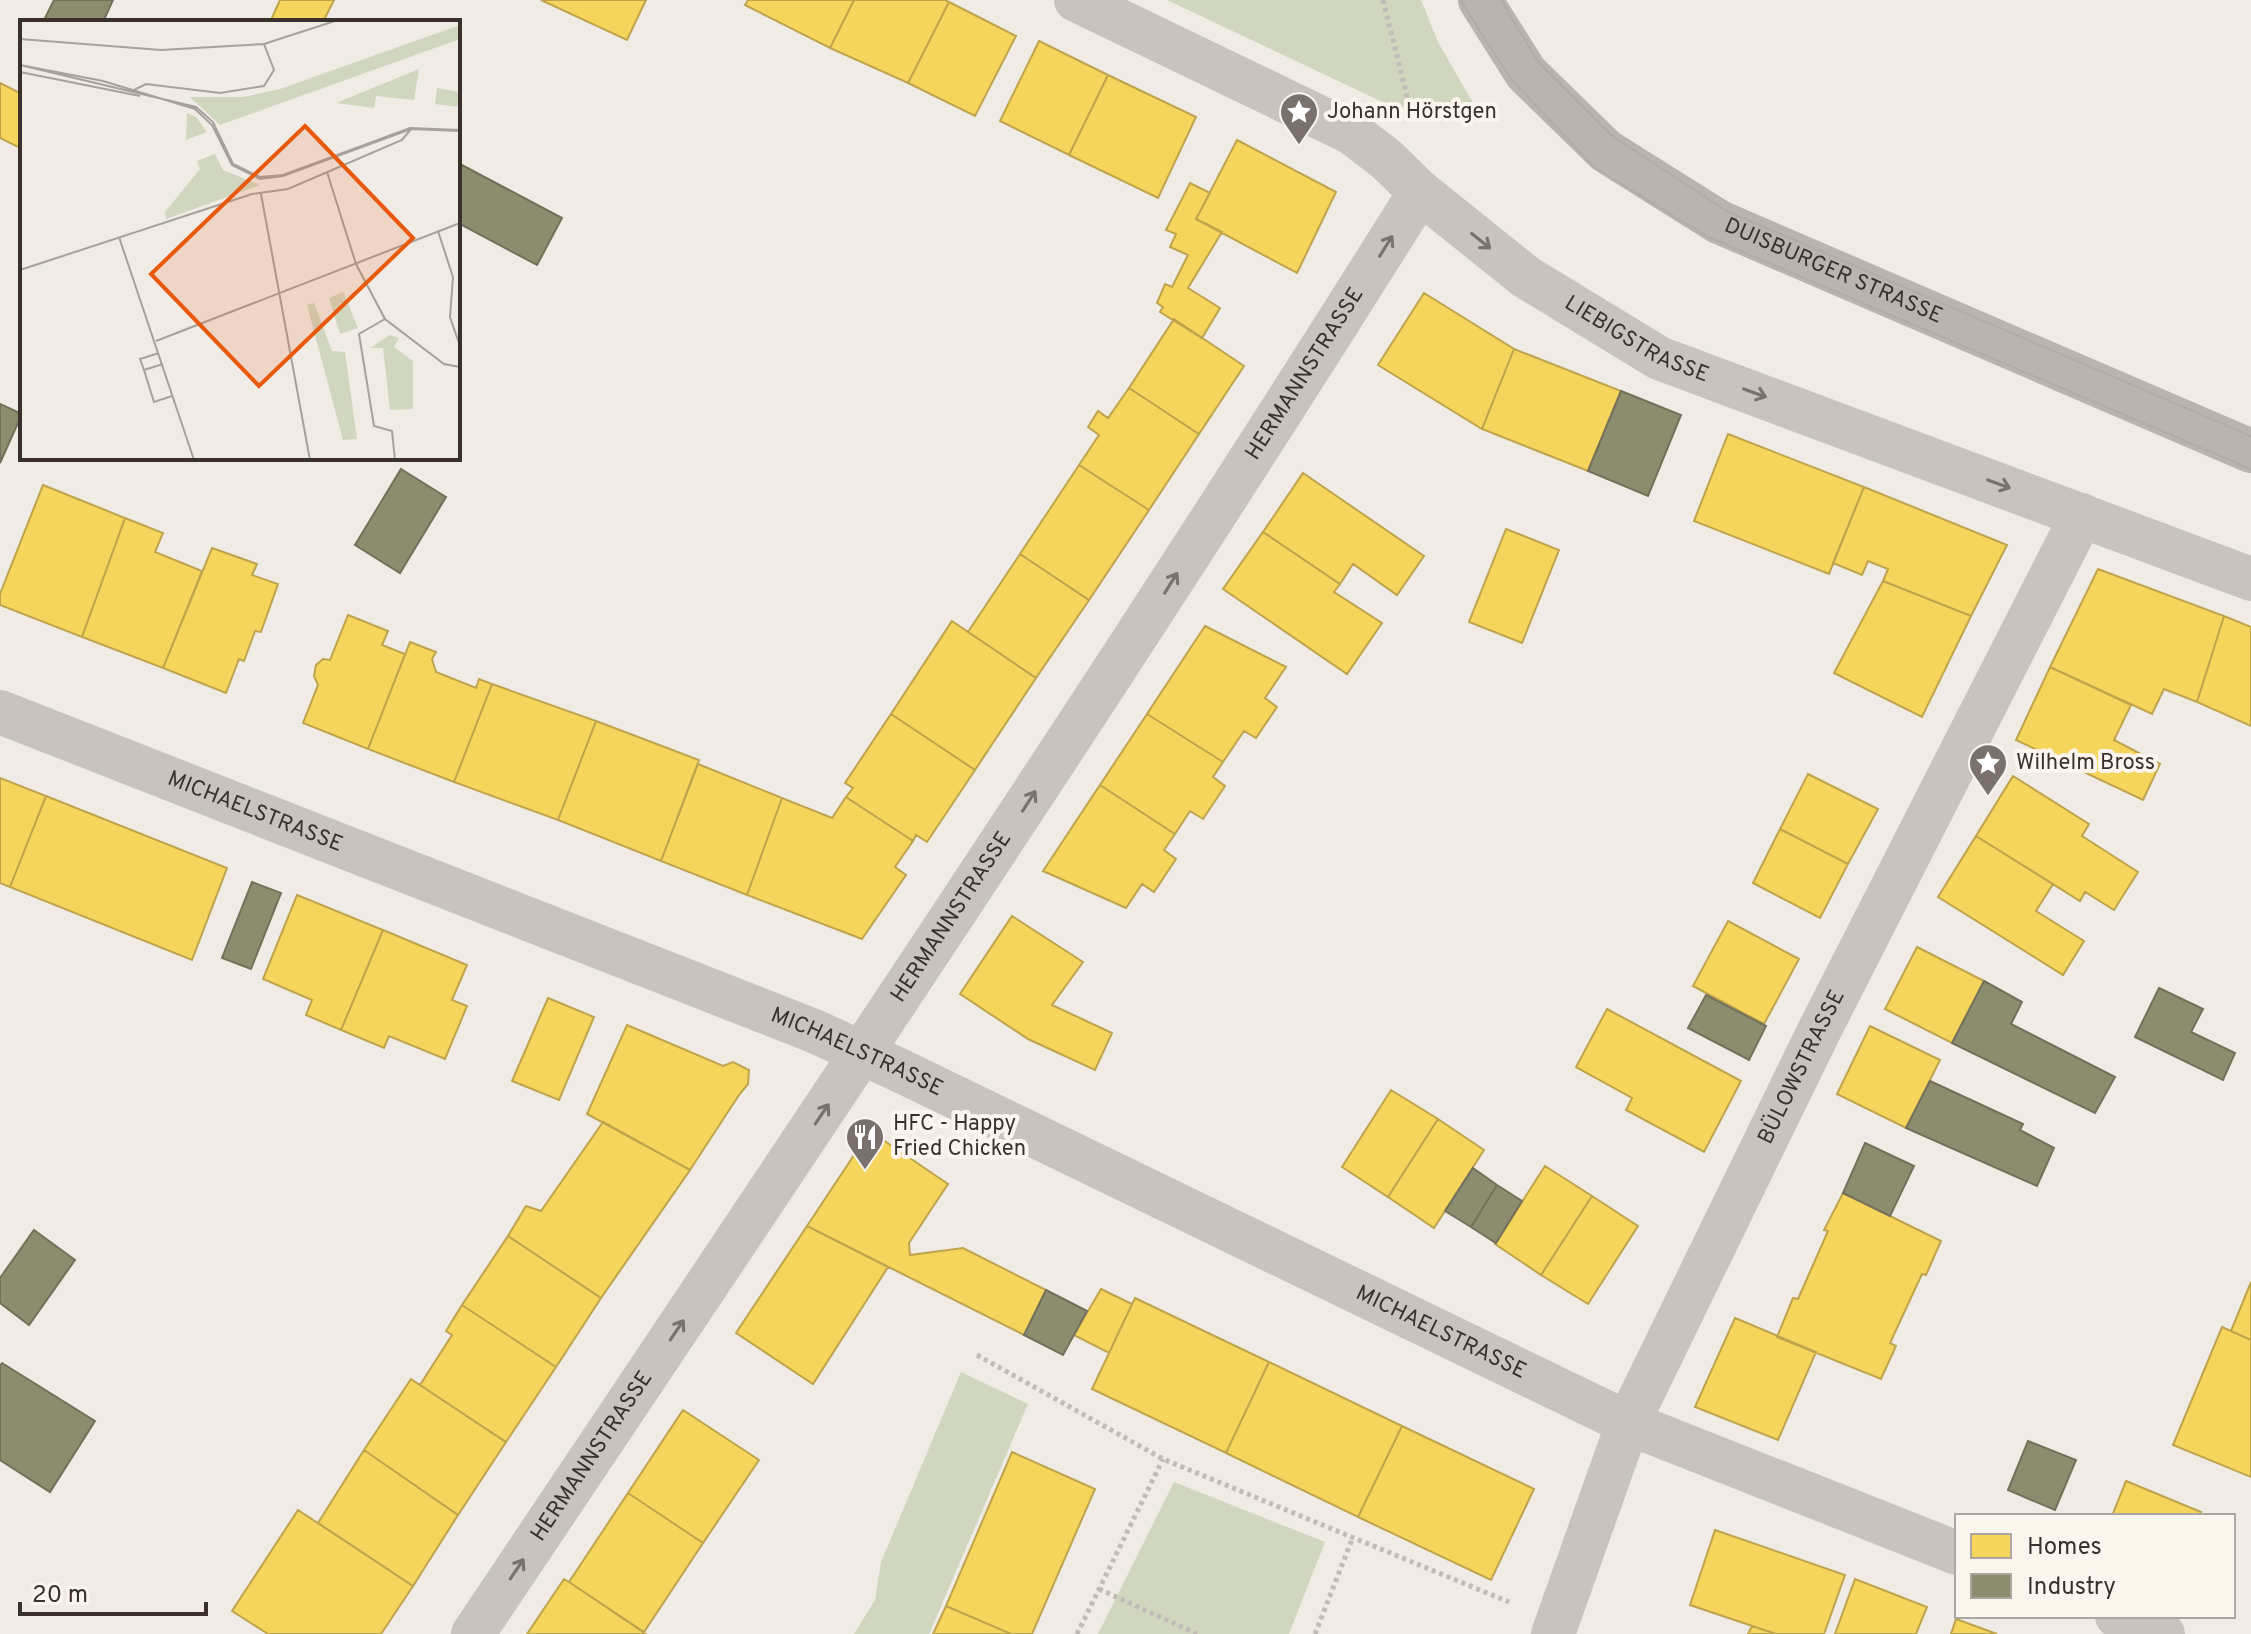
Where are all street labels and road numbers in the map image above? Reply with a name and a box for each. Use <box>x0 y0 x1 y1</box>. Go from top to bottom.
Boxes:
street label: DUISBURGER STRASSE <box>1720 212 1947 330</box>
street label: HERMANNSTRASSE <box>1240 283 1370 465</box>
street label: LIEBIGSTRASSE <box>1559 290 1713 389</box>
street label: MICHAELSTRASSE <box>164 765 347 859</box>
street label: HERMANNSTRASSE <box>885 826 1018 1008</box>
street label: BÜLOWSTRASSE <box>1752 985 1851 1149</box>
street label: MICHAELSTRASSE <box>767 1002 947 1103</box>
street label: MICHAELSTRASSE <box>1351 1280 1531 1385</box>
street label: HERMANNSTRASSE <box>525 1366 659 1547</box>

